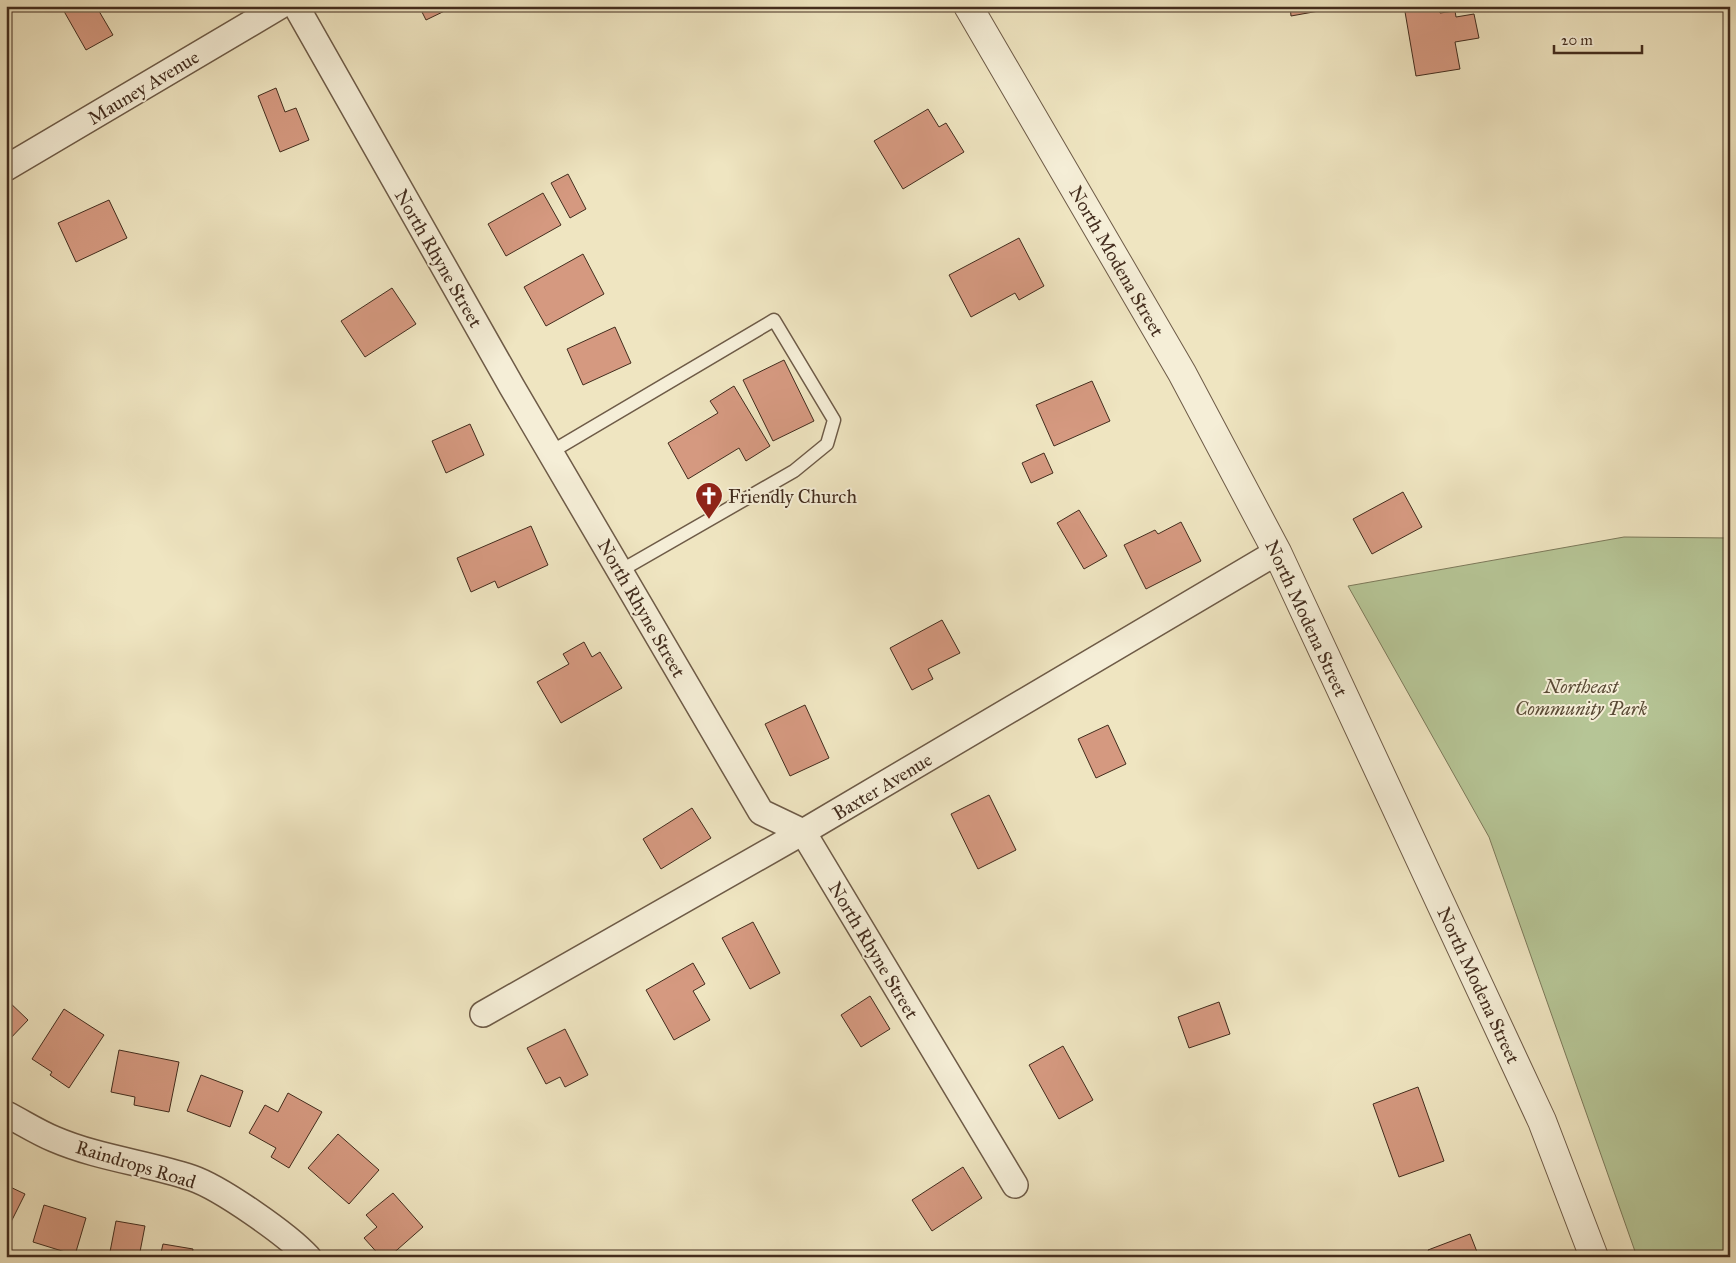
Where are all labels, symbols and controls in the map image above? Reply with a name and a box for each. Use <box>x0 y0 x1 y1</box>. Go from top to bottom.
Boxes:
scale bar <box>1554 22 1641 54</box>
text: 20 m <box>1561 31 1593 49</box>
street label: Mauney Avenue <box>83 45 203 130</box>
street label: North Modena Street <box>1064 182 1169 341</box>
street label: North Rhyne Street <box>390 185 488 332</box>
church icon: Friendly Church <box>694 481 724 520</box>
place label: Friendly Church <box>728 485 857 508</box>
street label: North Rhyne Street <box>593 535 691 682</box>
street label: North Modena Street <box>1260 536 1353 700</box>
park label: Northeast Community Park <box>1515 675 1648 720</box>
street label: Baxter Avenue <box>828 748 936 825</box>
street label: North Rhyne Street <box>824 878 924 1023</box>
street label: North Modena Street <box>1432 903 1525 1067</box>
street label: Raindrops Road <box>73 1135 199 1194</box>

